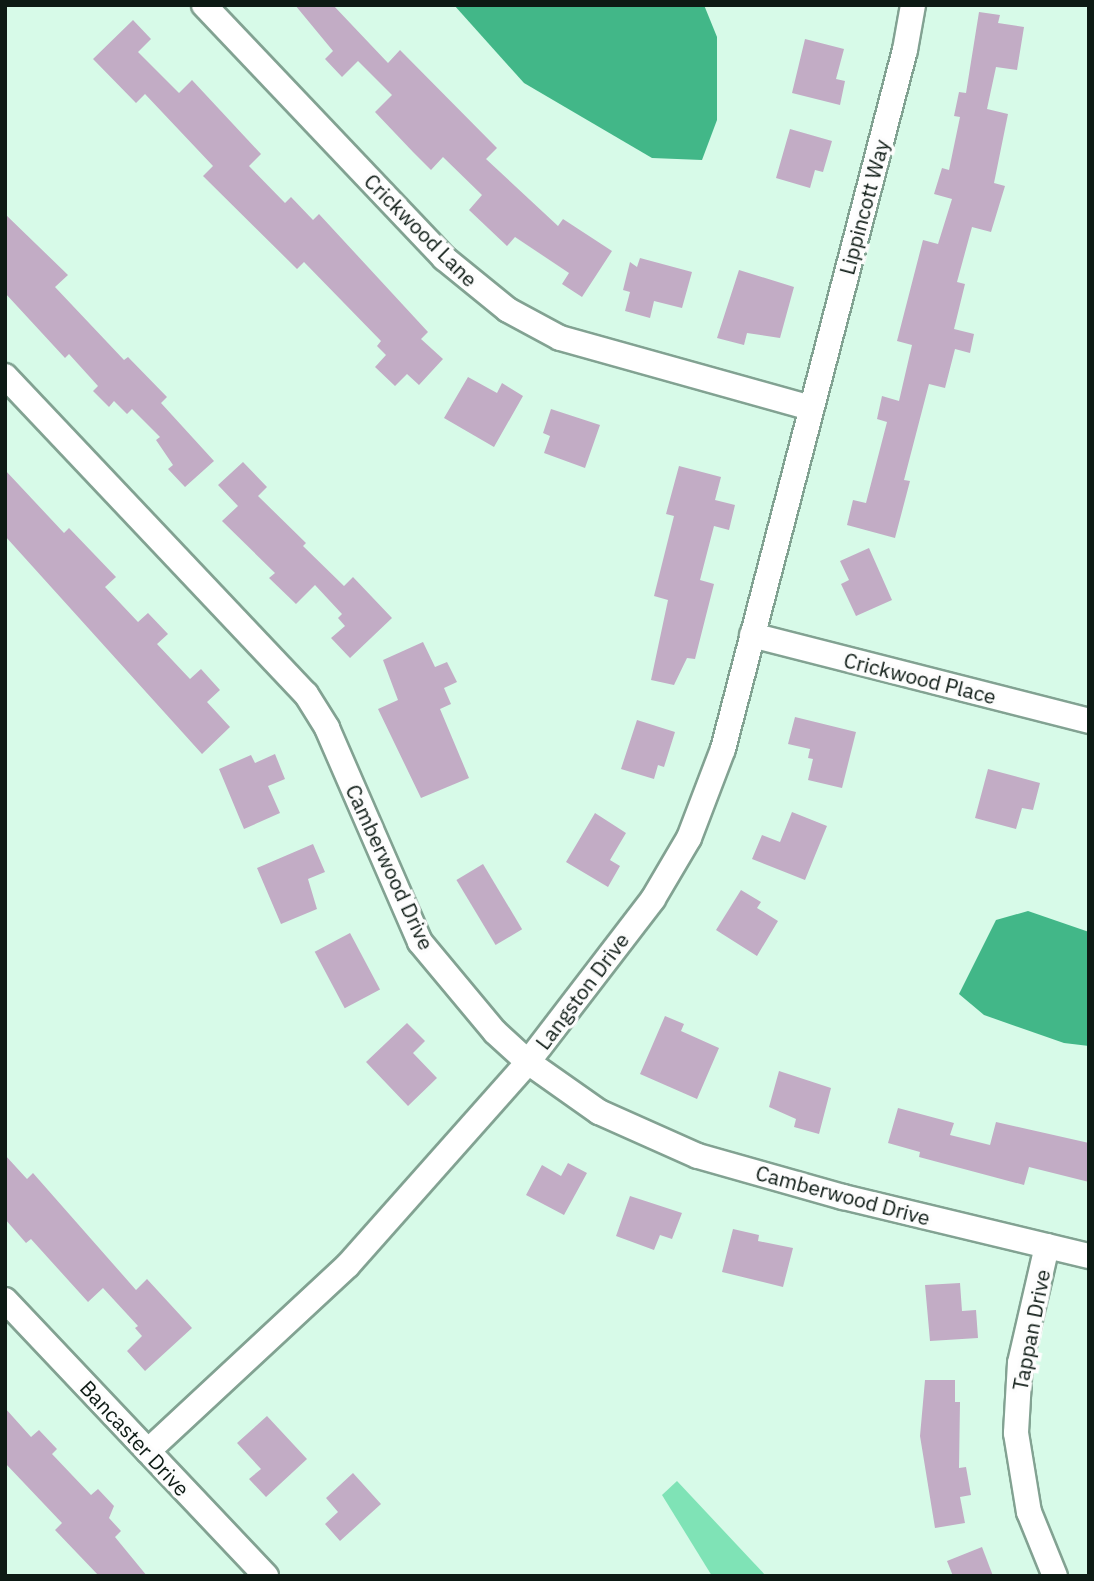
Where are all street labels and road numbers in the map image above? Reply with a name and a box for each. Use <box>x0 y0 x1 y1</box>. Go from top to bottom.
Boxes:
street label: Lippincott Way <box>834 137 894 277</box>
street label: Crickwood Lane <box>359 168 483 292</box>
street label: Crickwood Place <box>841 647 999 709</box>
street label: Camberwood Drive <box>341 780 439 954</box>
street label: Langston Drive <box>530 928 634 1054</box>
street label: Camberwood Drive <box>753 1160 933 1230</box>
street label: Tappan Drive <box>1007 1267 1055 1393</box>
street label: Bancaster Drive <box>75 1375 195 1501</box>

